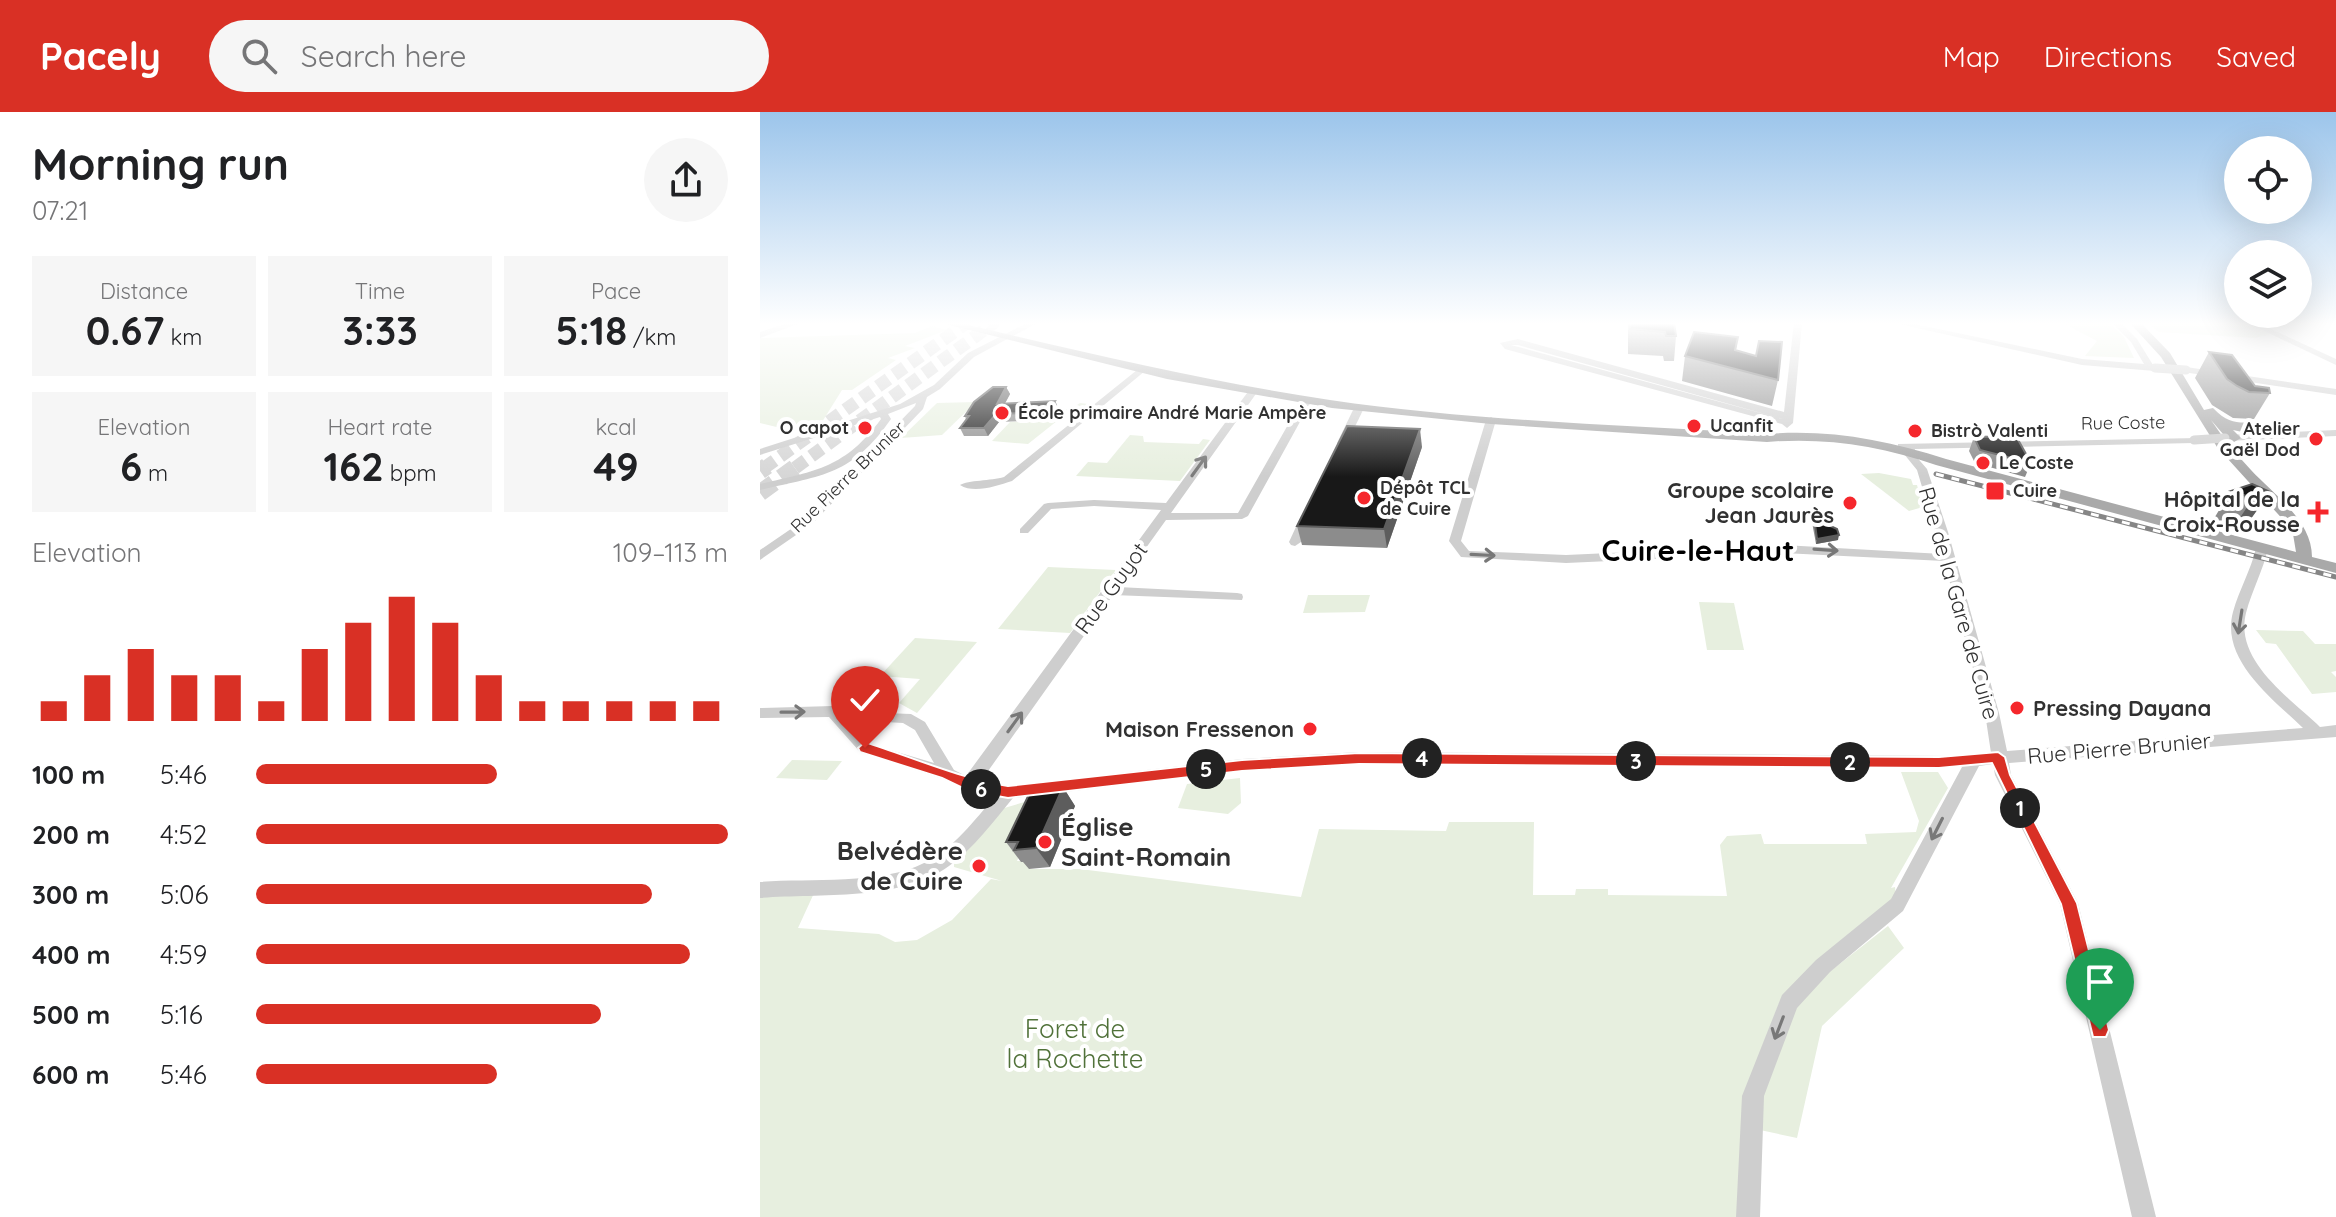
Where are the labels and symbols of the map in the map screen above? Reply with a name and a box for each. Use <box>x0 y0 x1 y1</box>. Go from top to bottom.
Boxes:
place label: École primaire André Marie Ampère <box>1018 401 1326 424</box>
marker: École primaire André Marie Ampère <box>993 404 1011 422</box>
street label: Rue Coste <box>2081 410 2165 435</box>
place label: Ucanfit <box>1710 414 1774 437</box>
place label: O capot <box>780 416 849 439</box>
street label: Rue Pierre Brunier <box>785 416 910 537</box>
marker: Ucanfit <box>1685 417 1703 435</box>
place label: Atelier Gaël Dod <box>2220 417 2300 461</box>
marker: O capot <box>856 419 874 437</box>
place label: Bistrò Valenti <box>1931 419 2048 442</box>
marker: Bistrò Valenti <box>1906 422 1924 440</box>
marker: Atelier Gaël Dod <box>2307 430 2325 448</box>
place label: Le Coste <box>1999 451 2074 474</box>
marker: Le Coste <box>1974 454 1992 472</box>
one-way arrow <box>1191 455 1207 477</box>
place label: Dépôt TCL de Cuire <box>1380 476 1471 520</box>
place label: Groupe scolaire Jean Jaurès <box>1667 476 1834 529</box>
place label: Cuire <box>2013 479 2057 502</box>
marker: Cuire <box>1984 480 2006 502</box>
street label: Rue de la Gare de Cuire <box>1912 483 2006 723</box>
place label: Hôpital de la Croix-Rousse <box>2163 485 2300 538</box>
marker: Dépôt TCL de Cuire <box>1355 489 1373 507</box>
marker: Groupe scolaire Jean Jaurès <box>1841 494 1859 512</box>
marker: Hôpital de la Croix-Rousse <box>2307 501 2329 523</box>
district label: Cuire-le-Haut <box>1602 531 1794 569</box>
street label: Rue Guyot <box>1068 537 1154 639</box>
one-way arrow <box>1812 543 1839 558</box>
one-way arrow <box>1469 548 1496 563</box>
one-way arrow <box>2231 609 2246 635</box>
pin <box>831 666 899 748</box>
place label: Pressing Dayana <box>2033 694 2211 722</box>
marker: Pressing Dayana <box>2008 699 2026 717</box>
one-way arrow <box>779 704 806 720</box>
one-way arrow <box>1006 712 1023 734</box>
place label: Maison Fressenon <box>1105 715 1294 743</box>
marker: Maison Fressenon <box>1301 720 1319 738</box>
street label: Rue Pierre Brunier <box>2026 726 2213 770</box>
pin: 4 <box>1402 738 1442 778</box>
pin: 3 <box>1616 741 1656 781</box>
pin: 2 <box>1830 742 1870 782</box>
pin: 5 <box>1186 749 1226 789</box>
pin: 6 <box>961 769 1001 809</box>
pin: 1 <box>2000 788 2040 828</box>
place label: Église Saint-Romain <box>1061 810 1231 873</box>
one-way arrow <box>1928 816 1944 840</box>
marker: Église Saint-Romain <box>1036 833 1054 851</box>
place label: Belvédère de Cuire <box>837 834 963 897</box>
marker: Belvédère de Cuire <box>970 857 988 875</box>
pin <box>2066 948 2134 1030</box>
park label: Foret de la Rochette <box>1007 1012 1143 1075</box>
one-way arrow <box>1771 1015 1785 1040</box>

